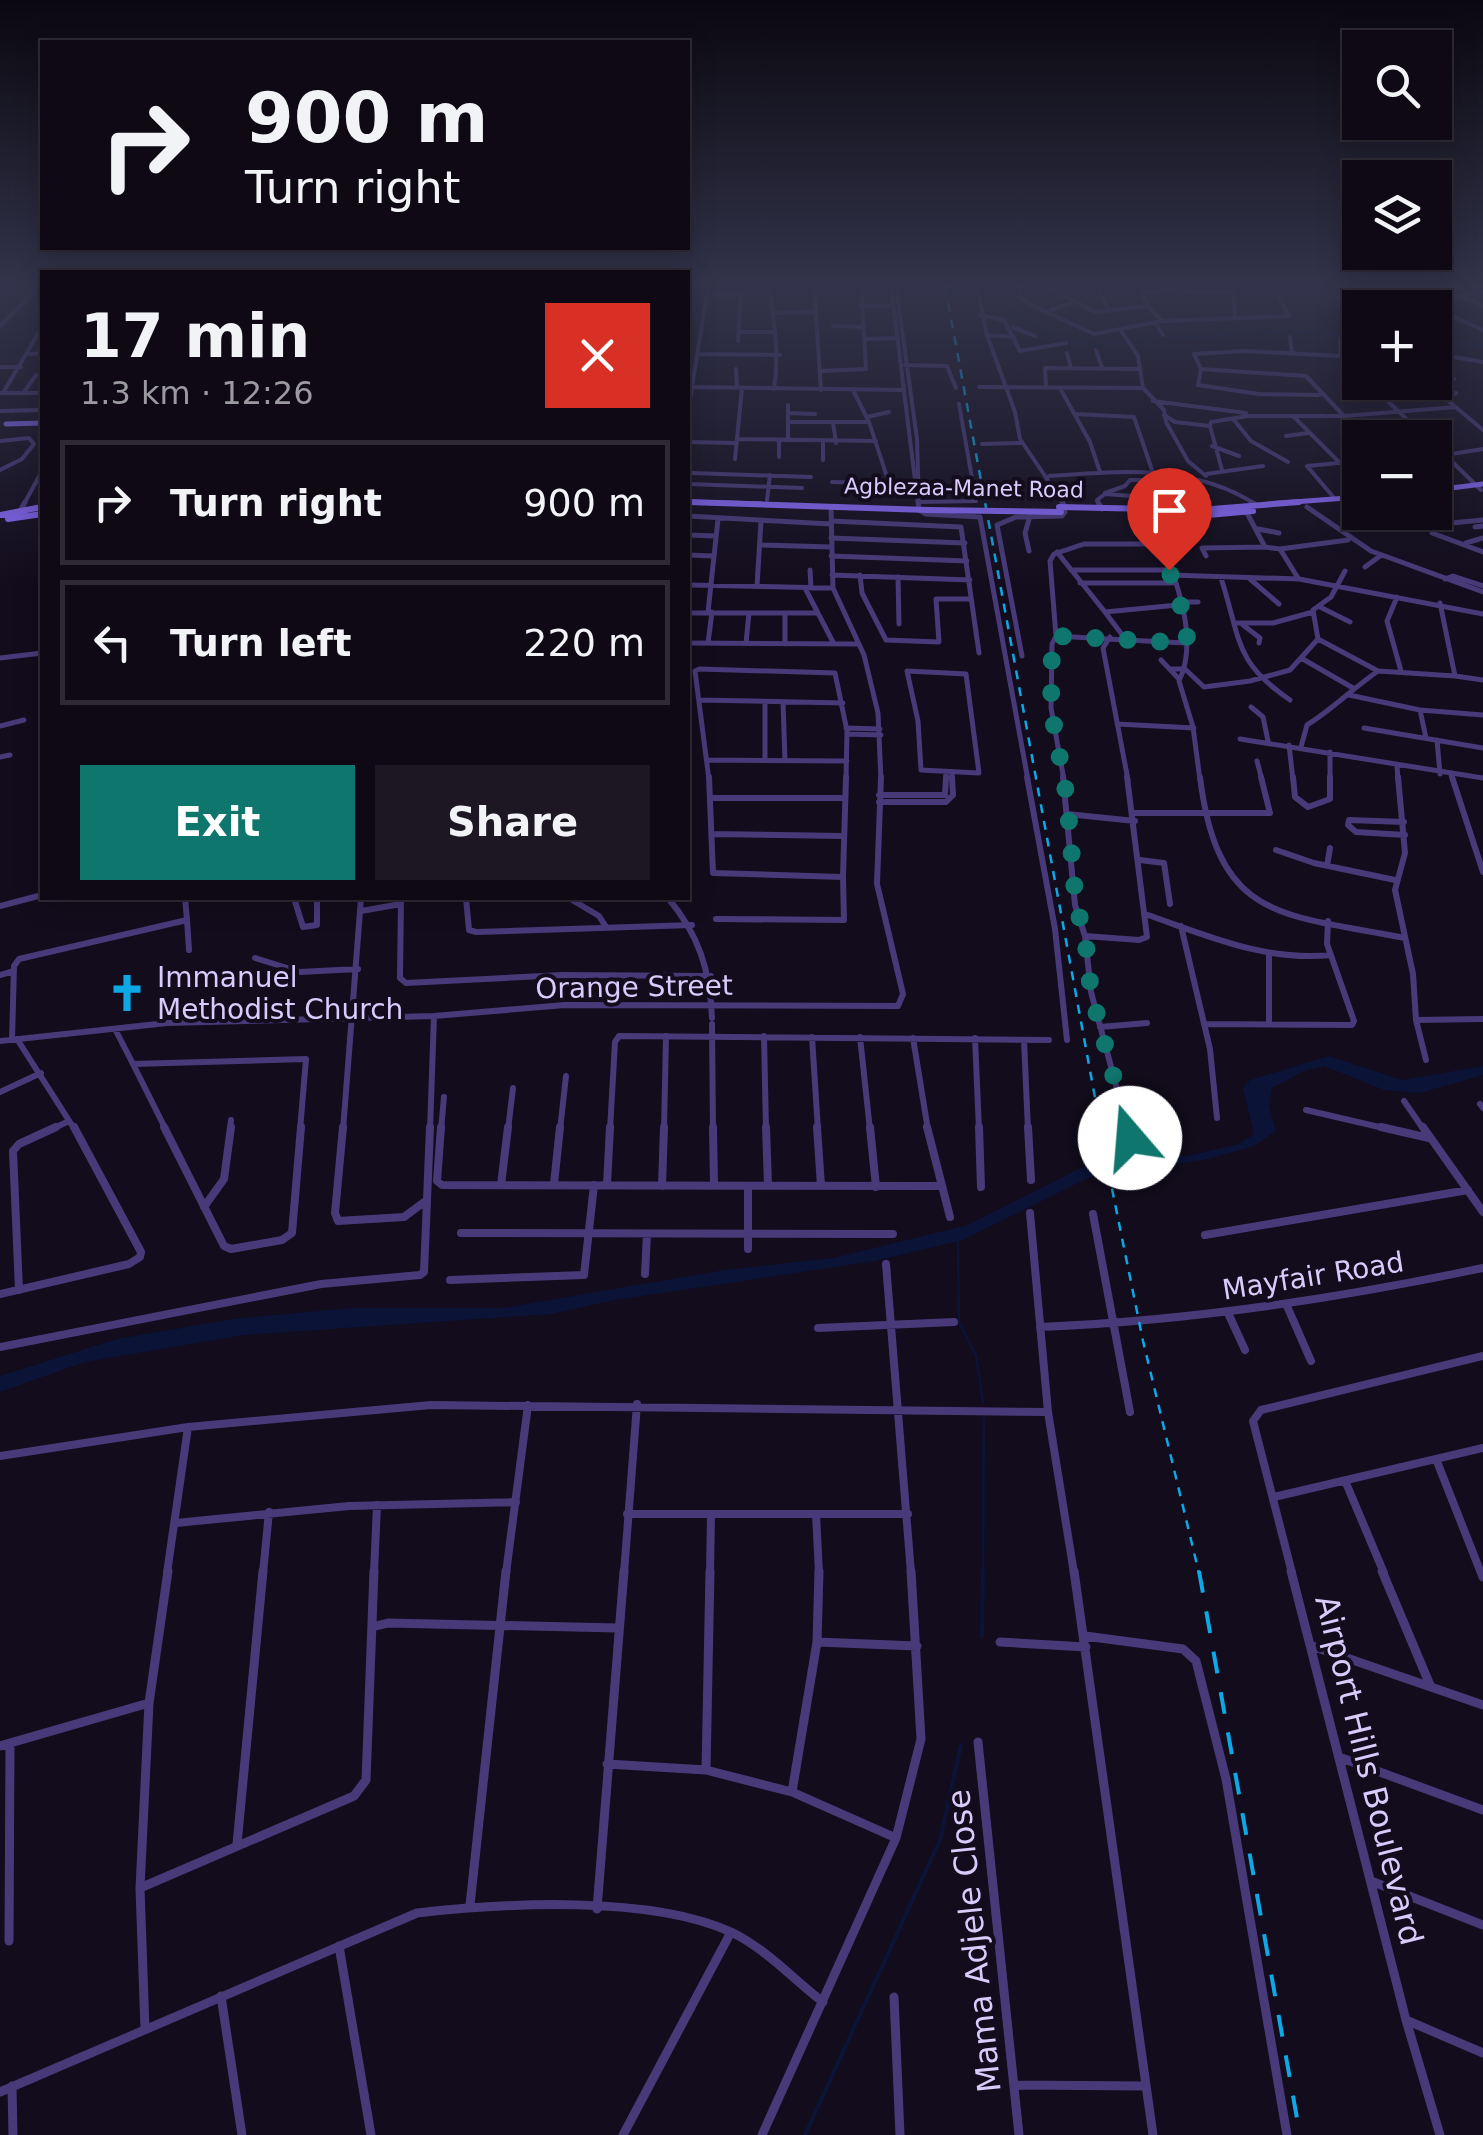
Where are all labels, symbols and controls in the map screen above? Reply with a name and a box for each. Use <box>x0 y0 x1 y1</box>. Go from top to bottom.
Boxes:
map controls <box>1342 30 1452 530</box>
button: search <box>1342 30 1452 140</box>
text: 900 m <box>245 77 488 159</box>
icon: right <box>80 80 210 210</box>
button: layers <box>1342 160 1452 270</box>
text: Turn right <box>245 161 460 214</box>
button: + <box>1342 290 1452 400</box>
text: 17 min <box>80 301 310 371</box>
button: close <box>545 303 650 408</box>
text: 1.3 km · 12:26 <box>80 374 314 412</box>
button: − <box>1342 420 1452 530</box>
pin <box>1127 468 1212 571</box>
street label: Agblezaa-Manet Road <box>844 473 1084 503</box>
icon: right <box>85 475 140 530</box>
text: Turn right <box>170 481 382 525</box>
text: 900 m <box>523 481 645 525</box>
icon: arrive <box>1142 483 1197 538</box>
icon: left <box>85 615 140 670</box>
text: Turn left <box>170 621 351 665</box>
text: 220 m <box>523 621 645 665</box>
button: Exit <box>80 765 355 880</box>
button: Share <box>375 765 650 880</box>
place label: Immanuel Methodist Church <box>157 961 403 1026</box>
street label: Orange Street <box>535 969 733 1005</box>
church icon: Immanuel Methodist Church <box>106 972 148 1014</box>
position arrow <box>1078 1086 1182 1190</box>
street label: Mayfair Road <box>1220 1245 1406 1307</box>
street label: Airport Hills Boulevard <box>1307 1591 1431 1949</box>
street label: Mama Adjele Close <box>939 1788 1009 2094</box>

